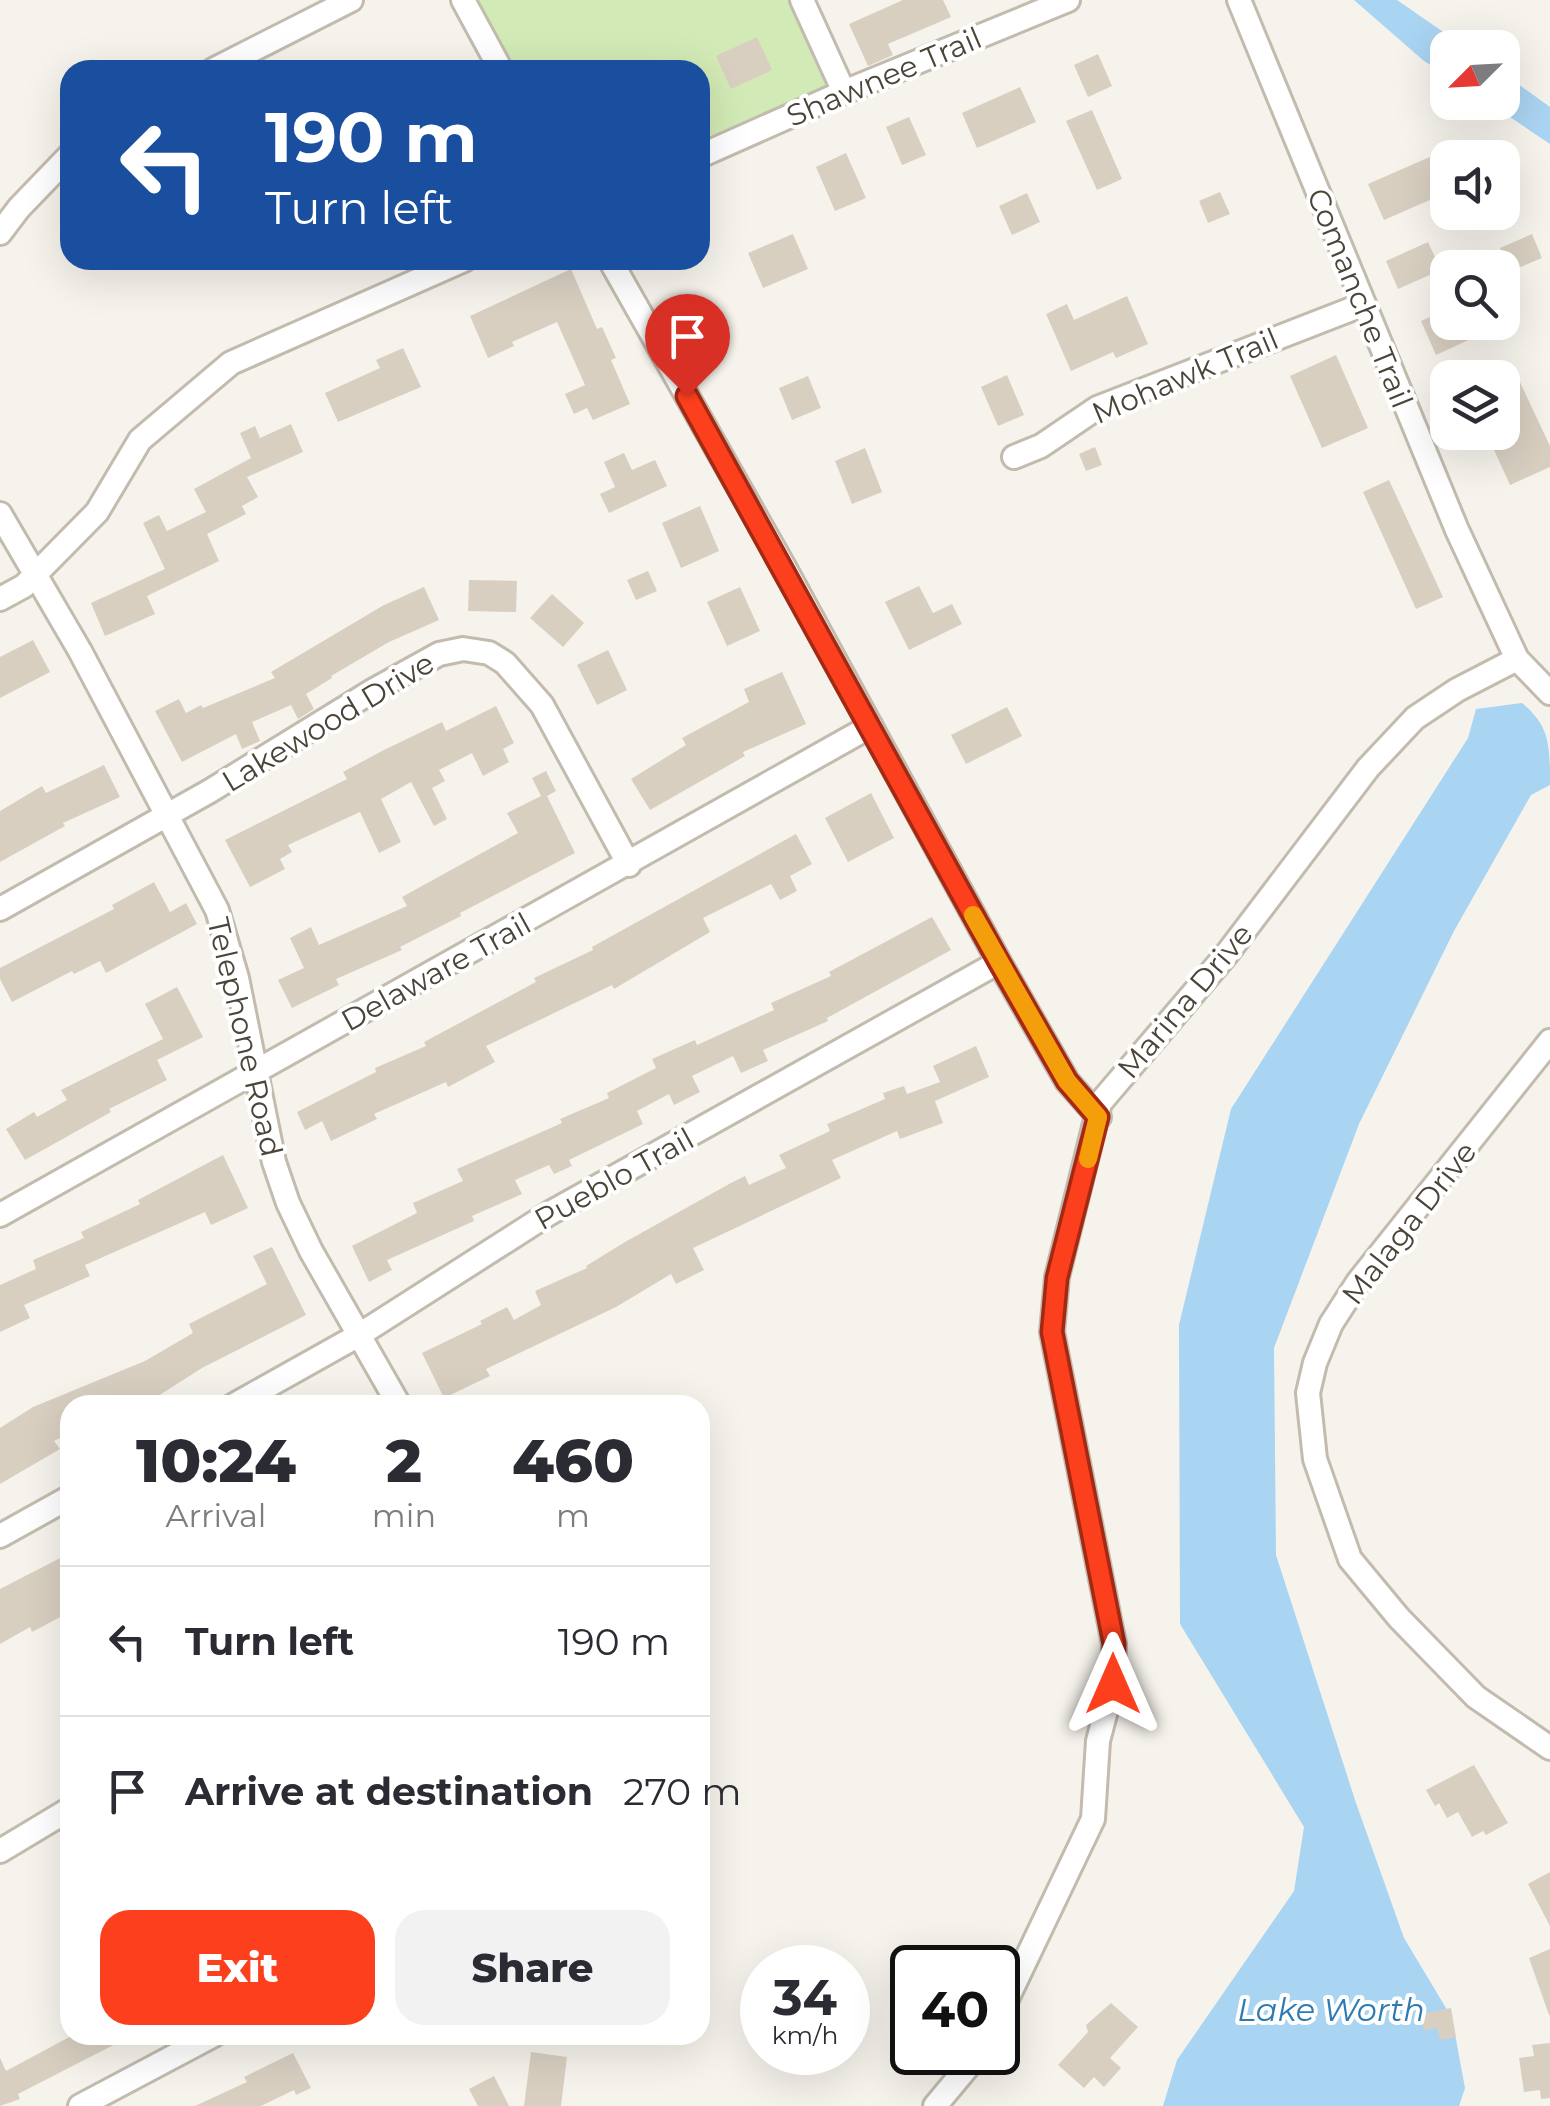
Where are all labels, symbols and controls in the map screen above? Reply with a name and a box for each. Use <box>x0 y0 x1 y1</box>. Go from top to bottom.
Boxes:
street label: Shawnee Trail <box>781 19 987 135</box>
north arrow <box>1430 30 1520 120</box>
map controls <box>1430 30 1520 450</box>
text: 190 m <box>265 94 478 180</box>
icon: left <box>100 100 230 230</box>
button: sound <box>1430 140 1520 230</box>
text: Turn left <box>265 180 453 235</box>
street label: Comanche Trail <box>1299 183 1421 413</box>
button: search <box>1430 250 1520 340</box>
pin <box>645 294 730 397</box>
icon: arrive <box>660 309 715 364</box>
street label: Mohawk Trail <box>1086 320 1284 432</box>
button: layers <box>1430 360 1520 450</box>
street label: Lakewood Drive <box>215 644 441 800</box>
street label: Delaware Trail <box>335 905 537 1039</box>
street label: Telephone Road <box>200 914 290 1160</box>
street label: Marina Drive <box>1110 916 1260 1086</box>
street label: Pueblo Trail <box>528 1120 700 1238</box>
street label: Malaga Drive <box>1334 1134 1484 1312</box>
text: 10:24 <box>136 1424 296 1497</box>
text: 2 <box>386 1424 422 1497</box>
text: 460 <box>512 1424 634 1497</box>
text: Arrival <box>165 1496 266 1535</box>
text: min <box>372 1496 436 1535</box>
text: m <box>556 1496 590 1535</box>
icon: left <box>100 1614 155 1669</box>
text: Turn left <box>185 1618 354 1665</box>
text: 190 m <box>558 1618 670 1665</box>
position arrow <box>1061 1632 1165 1736</box>
icon: arrive <box>100 1764 155 1819</box>
text: Arrive at destination <box>185 1768 593 1815</box>
text: 270 m <box>623 1768 741 1815</box>
button: Exit <box>100 1910 375 2025</box>
button: Share <box>395 1910 670 2025</box>
speed limit sign: 40 <box>890 1945 1020 2075</box>
text: 34 <box>773 1967 837 2028</box>
water label: Lake Worth <box>1237 1990 1425 2029</box>
text: km/h <box>772 2020 838 2050</box>

